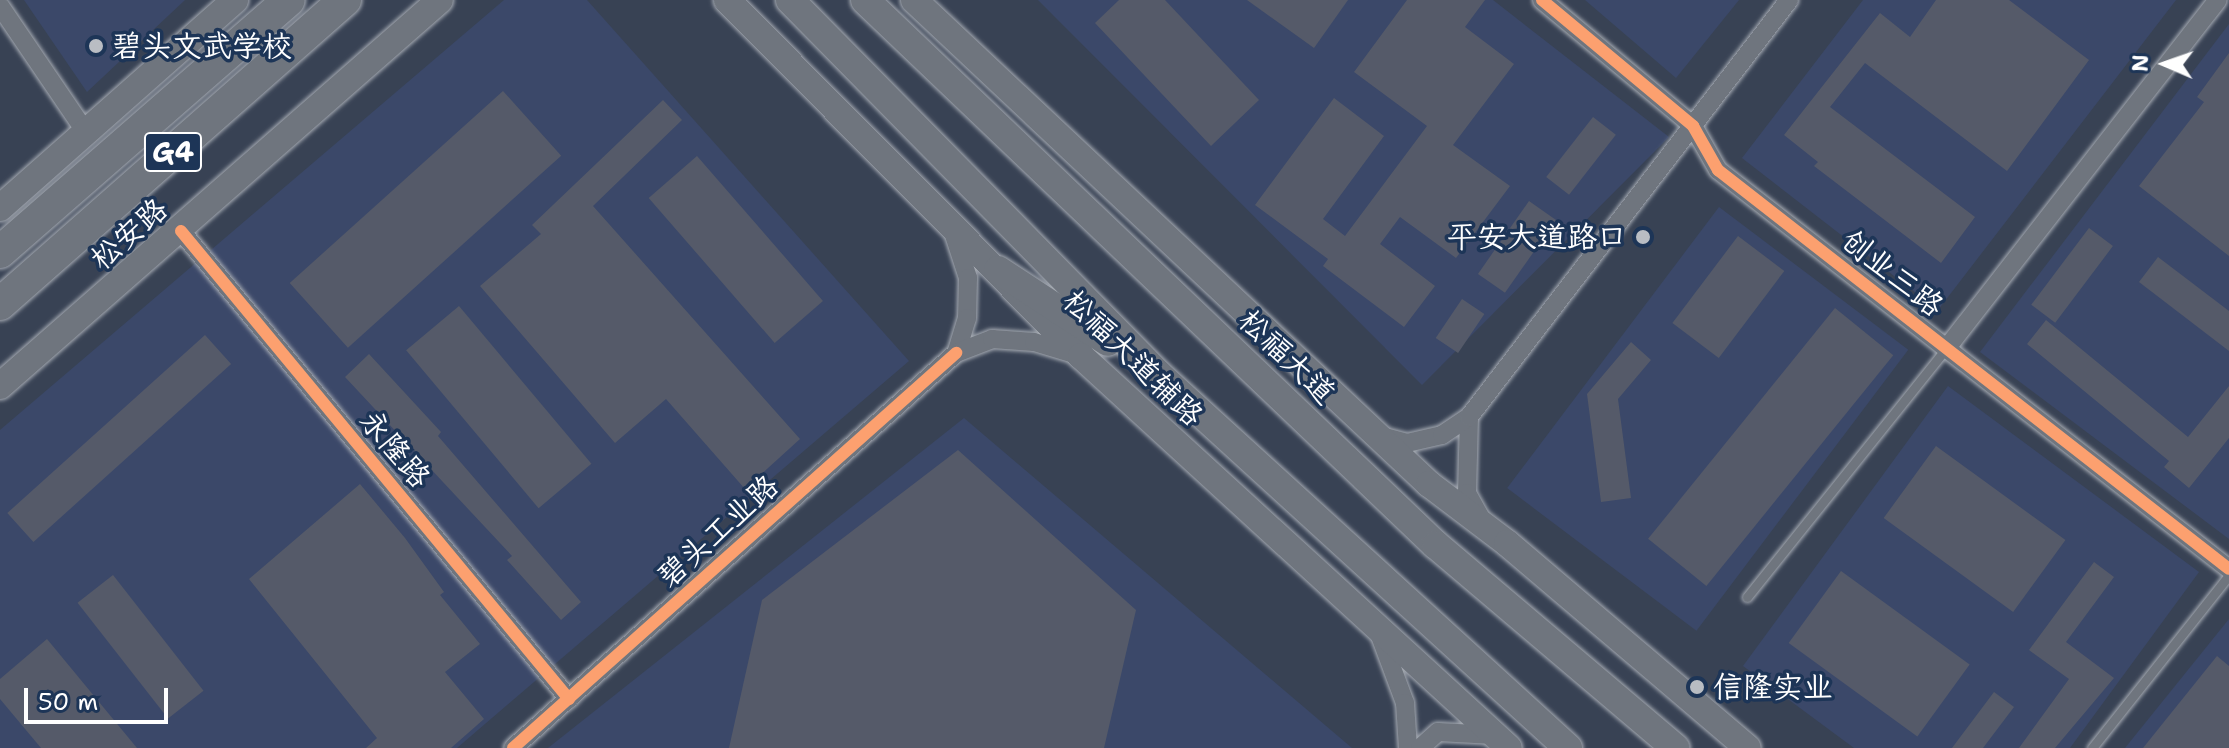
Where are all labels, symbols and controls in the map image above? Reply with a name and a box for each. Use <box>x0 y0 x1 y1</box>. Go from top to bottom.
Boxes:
north arrow <box>2125 24 2205 104</box>
place label: 碧头文武学校 <box>112 28 292 64</box>
marker: 碧头文武学校 <box>87 37 105 55</box>
text: N <box>2126 54 2155 72</box>
road number: G4 <box>143 128 203 176</box>
street label: 松安路 <box>83 191 175 277</box>
place label: 平安大道路口 <box>1447 219 1627 255</box>
street label: 创业三路 <box>1834 222 1950 324</box>
marker: 平安大道路口 <box>1634 228 1652 246</box>
street label: 松福大道辅路 <box>1056 283 1210 433</box>
street label: 松福大道 <box>1231 302 1343 412</box>
street label: 永隆路 <box>352 403 438 495</box>
street label: 碧头工业路 <box>650 467 786 595</box>
place label: 信隆实业 <box>1713 669 1833 705</box>
scale bar <box>28 672 172 722</box>
marker: 信隆实业 <box>1688 678 1706 696</box>
text: 50 m <box>38 686 98 718</box>

